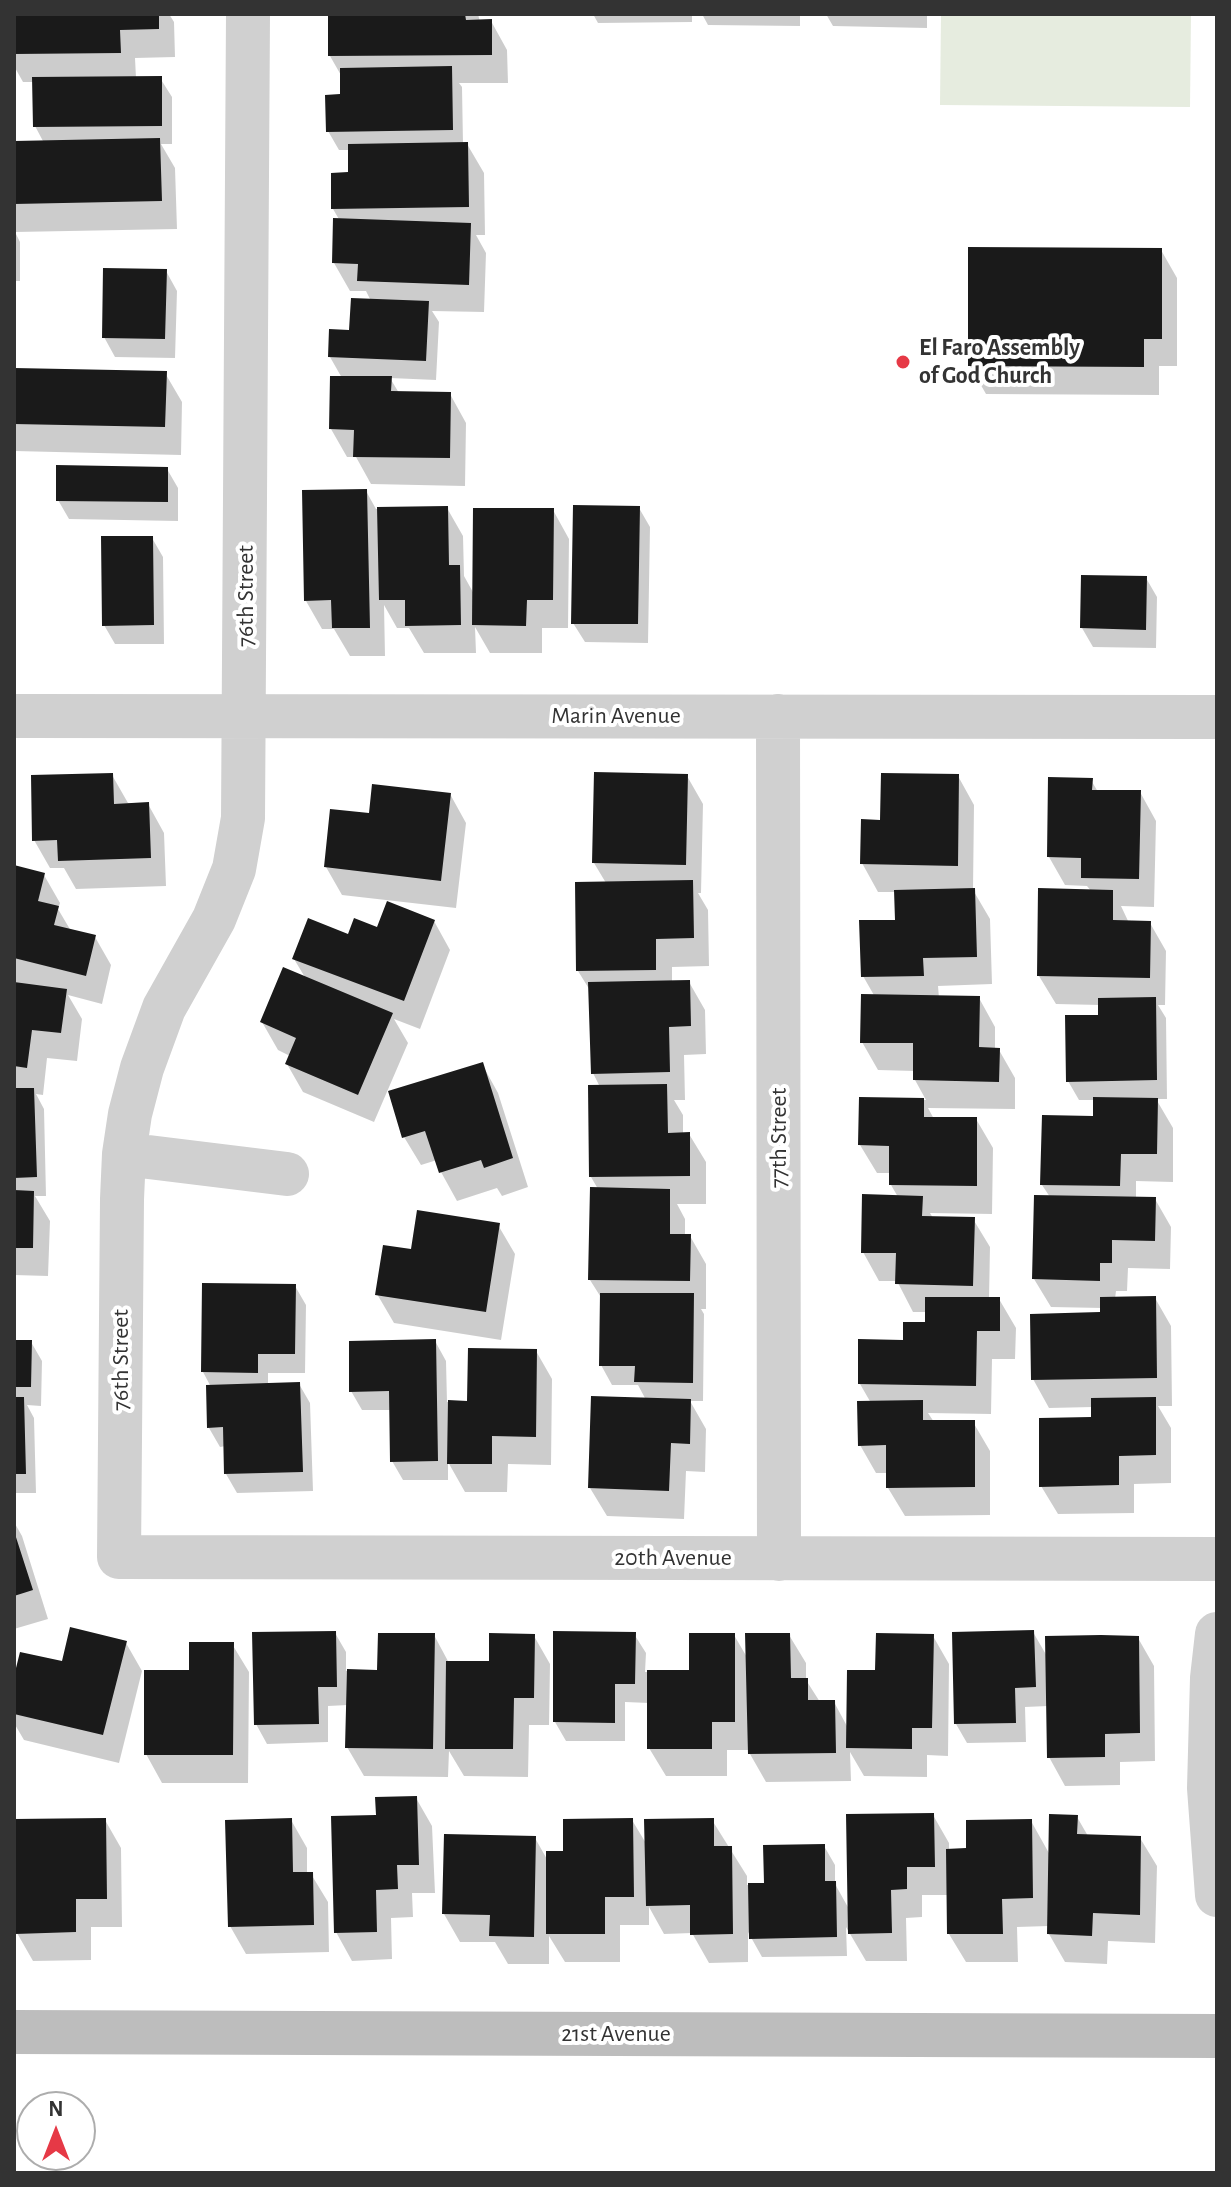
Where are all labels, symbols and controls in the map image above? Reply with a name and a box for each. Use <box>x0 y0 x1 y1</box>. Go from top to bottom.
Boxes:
place label: El Faro Assembly of God Church <box>919 334 1080 390</box>
marker: El Faro Assembly of God Church <box>894 353 912 371</box>
street label: 76th Street <box>232 545 260 647</box>
street label: Marin Avenue <box>551 702 681 730</box>
street label: 77th Street <box>765 1088 793 1188</box>
street label: 76th Street <box>107 1309 135 1411</box>
street label: 20th Avenue <box>614 1544 732 1572</box>
street label: 21st Avenue <box>561 2020 671 2048</box>
north arrow <box>16 2091 96 2171</box>
text: N <box>48 2098 64 2120</box>

